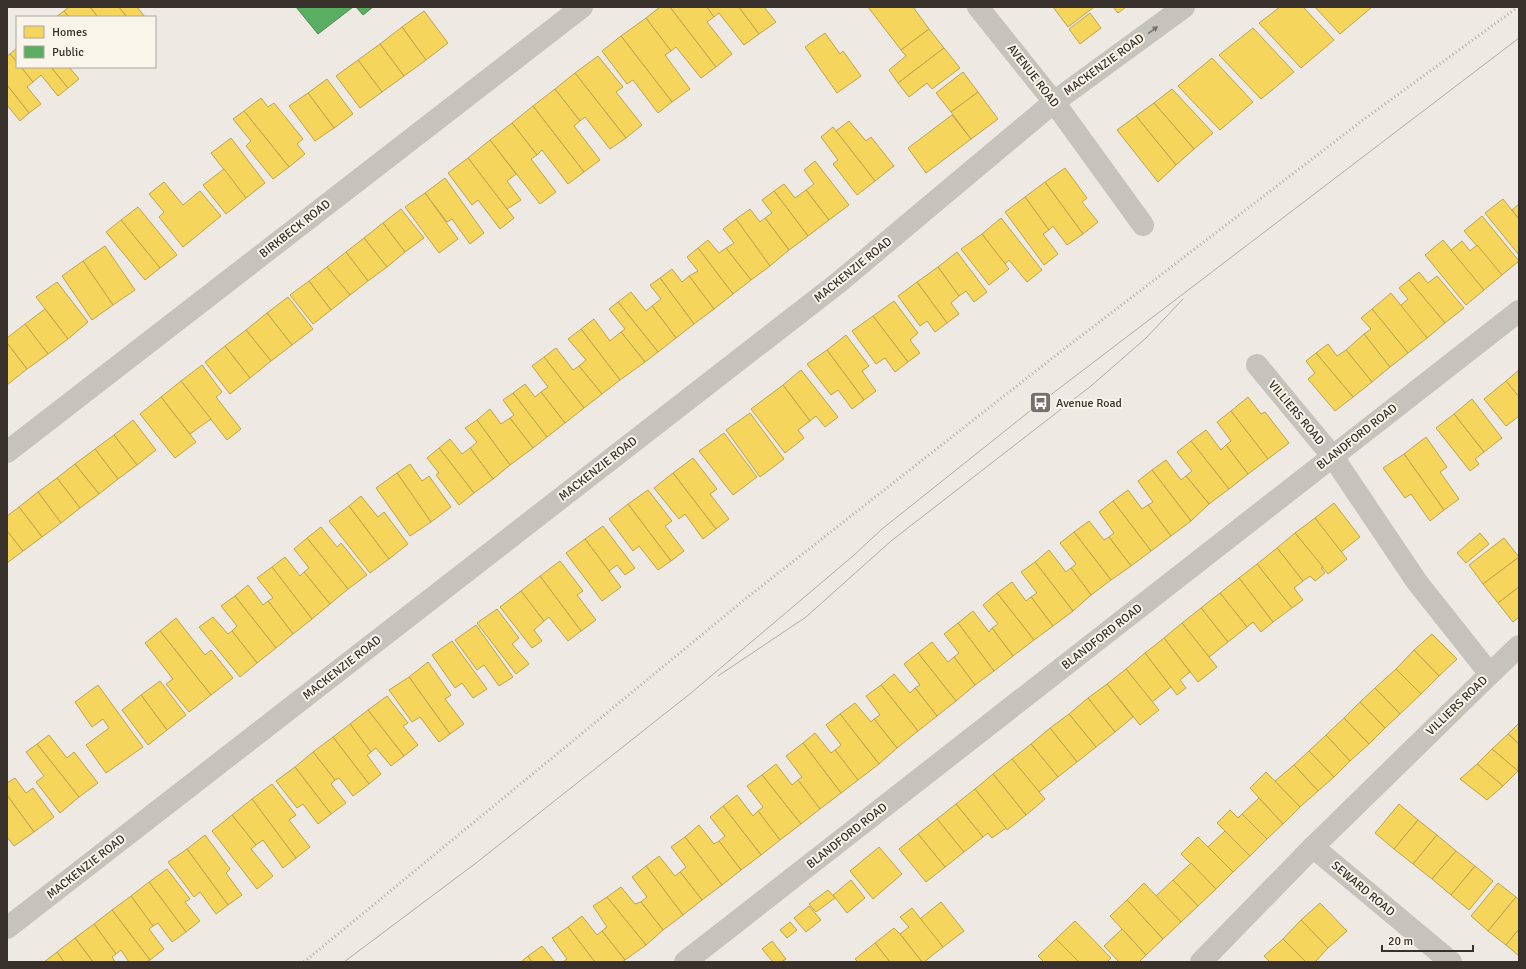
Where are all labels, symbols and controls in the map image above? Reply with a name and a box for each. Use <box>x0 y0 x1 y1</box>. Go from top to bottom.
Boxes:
legend <box>16 16 156 68</box>
text: Homes <box>52 25 87 40</box>
one-way arrow <box>1148 25 1159 34</box>
street label: MACKENZIE ROAD <box>1061 31 1147 99</box>
street label: AVENUE ROAD <box>1004 41 1062 111</box>
text: Public <box>52 45 84 60</box>
street label: BIRKBECK ROAD <box>256 196 334 261</box>
street label: MACKENZIE ROAD <box>811 234 895 306</box>
street label: VILLIERS ROAD <box>1265 378 1327 448</box>
bus stop icon: Avenue Road <box>1027 390 1053 416</box>
place label: Avenue Road <box>1056 396 1122 411</box>
street label: BLANDFORD ROAD <box>1314 401 1401 473</box>
street label: MACKENZIE ROAD <box>556 433 641 504</box>
street label: BLANDFORD ROAD <box>1059 601 1146 673</box>
street label: MACKENZIE ROAD <box>300 632 385 703</box>
street label: VILLIERS ROAD <box>1423 673 1491 739</box>
street label: BLANDFORD ROAD <box>804 800 891 872</box>
street label: MACKENZIE ROAD <box>44 831 129 902</box>
street label: SEWARD ROAD <box>1328 858 1398 920</box>
scale bar <box>1382 927 1473 953</box>
text: 20 m <box>1388 934 1413 949</box>

